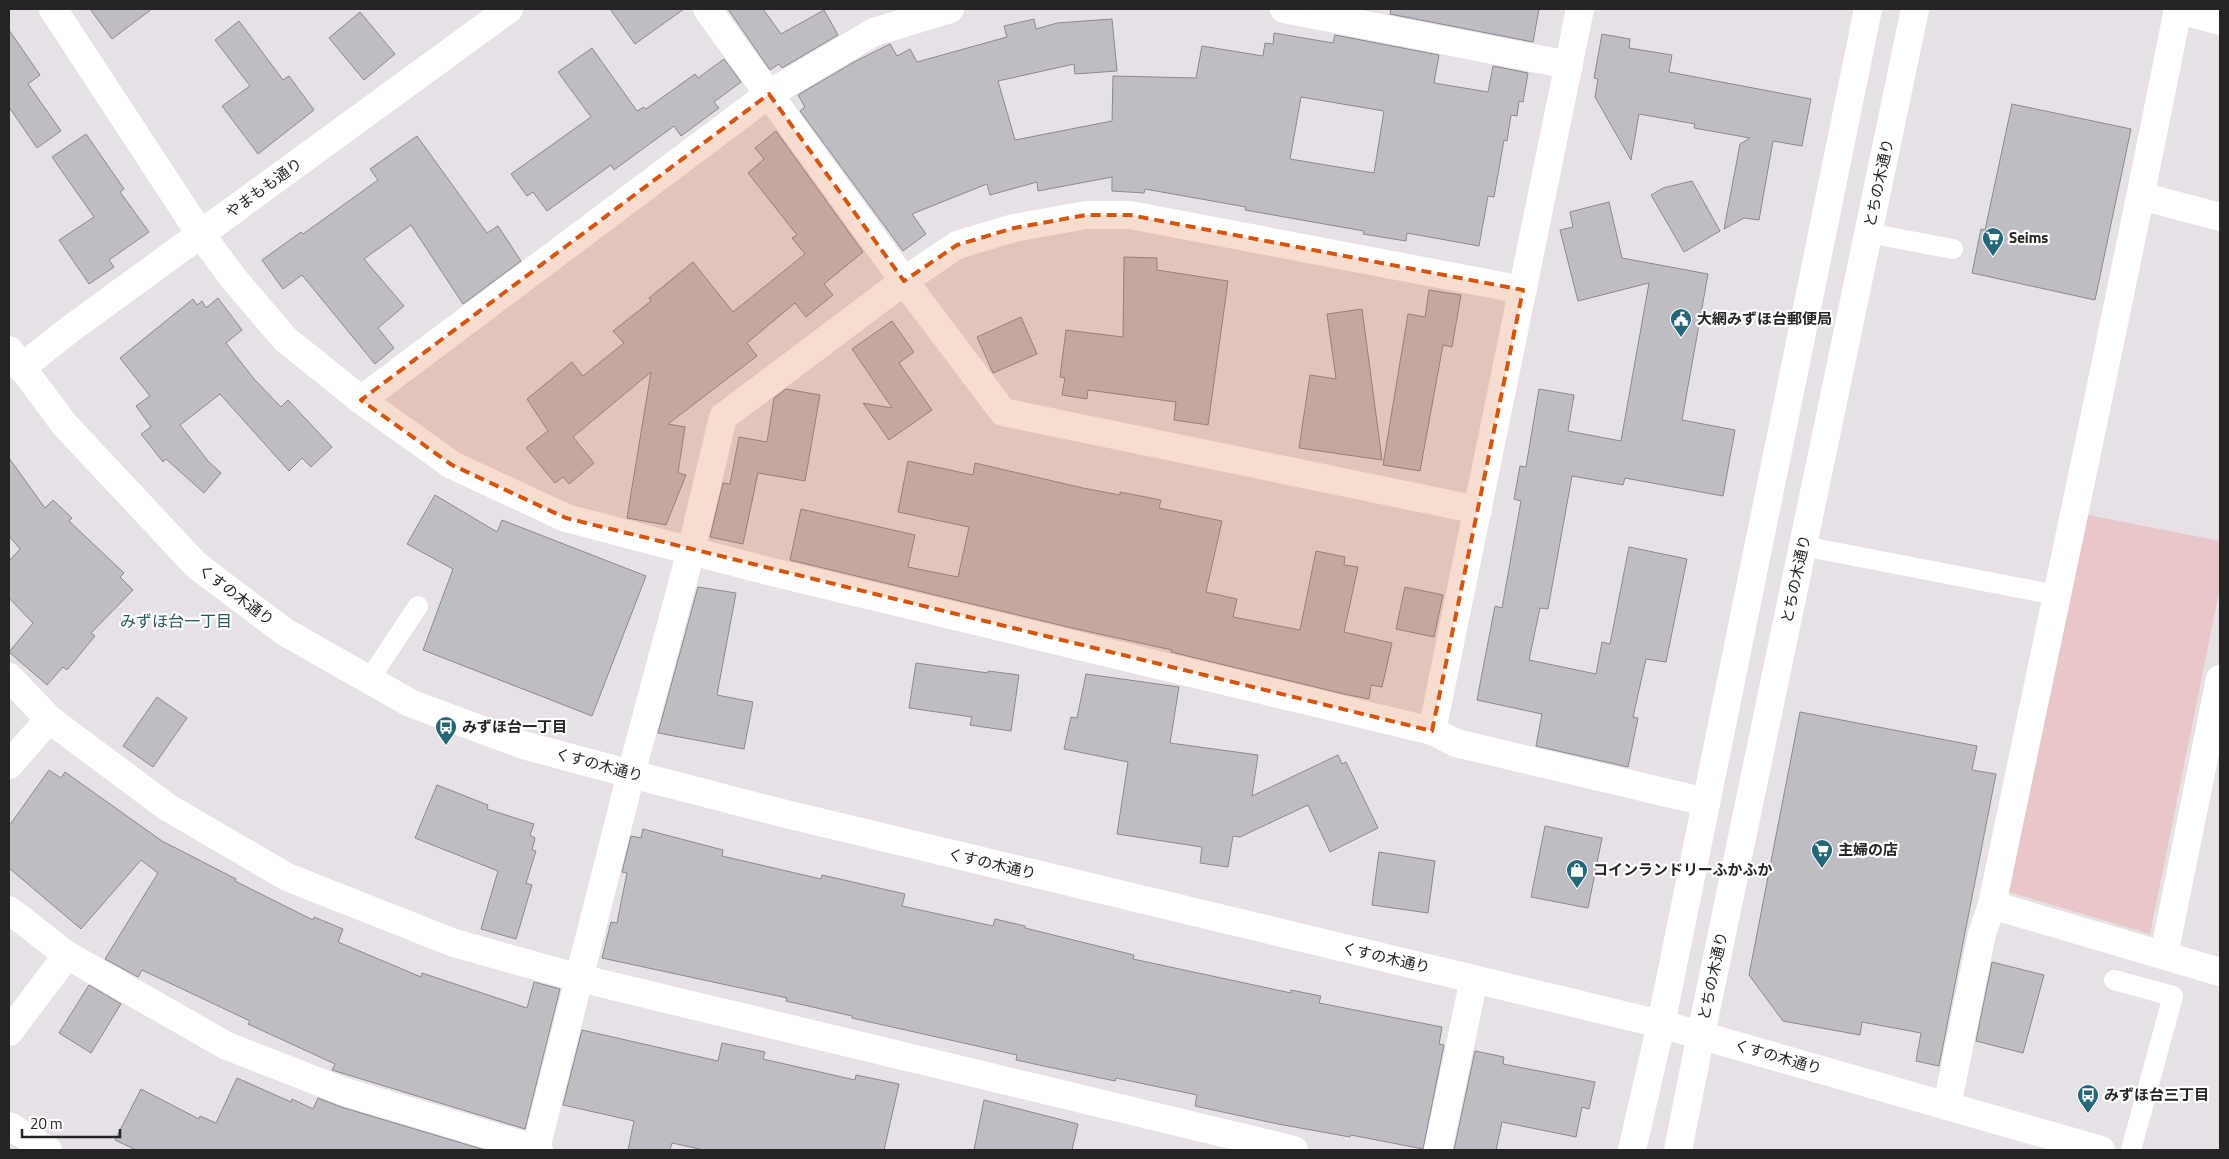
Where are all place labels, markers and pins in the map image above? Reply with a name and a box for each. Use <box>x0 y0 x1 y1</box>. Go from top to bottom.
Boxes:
supermarket icon: Seims <box>1981 226 2005 257</box>
place label: Seims <box>2009 226 2048 249</box>
public building icon: 大網みずほ台郵便局 <box>1669 307 1693 338</box>
place label: 大網みずほ台郵便局 <box>1697 307 1832 330</box>
bus stop icon: みずほ台一丁目 <box>434 715 458 746</box>
place label: みずほ台一丁目 <box>462 715 567 738</box>
supermarket icon: 主婦の店 <box>1810 838 1834 869</box>
place label: 主婦の店 <box>1838 838 1898 861</box>
shop icon: コインランドリーふかふか <box>1565 858 1589 889</box>
place label: コインランドリーふかふか <box>1593 858 1772 881</box>
bus stop icon: みずほ台三丁目 <box>2076 1083 2100 1114</box>
place label: みずほ台三丁目 <box>2104 1083 2209 1106</box>

